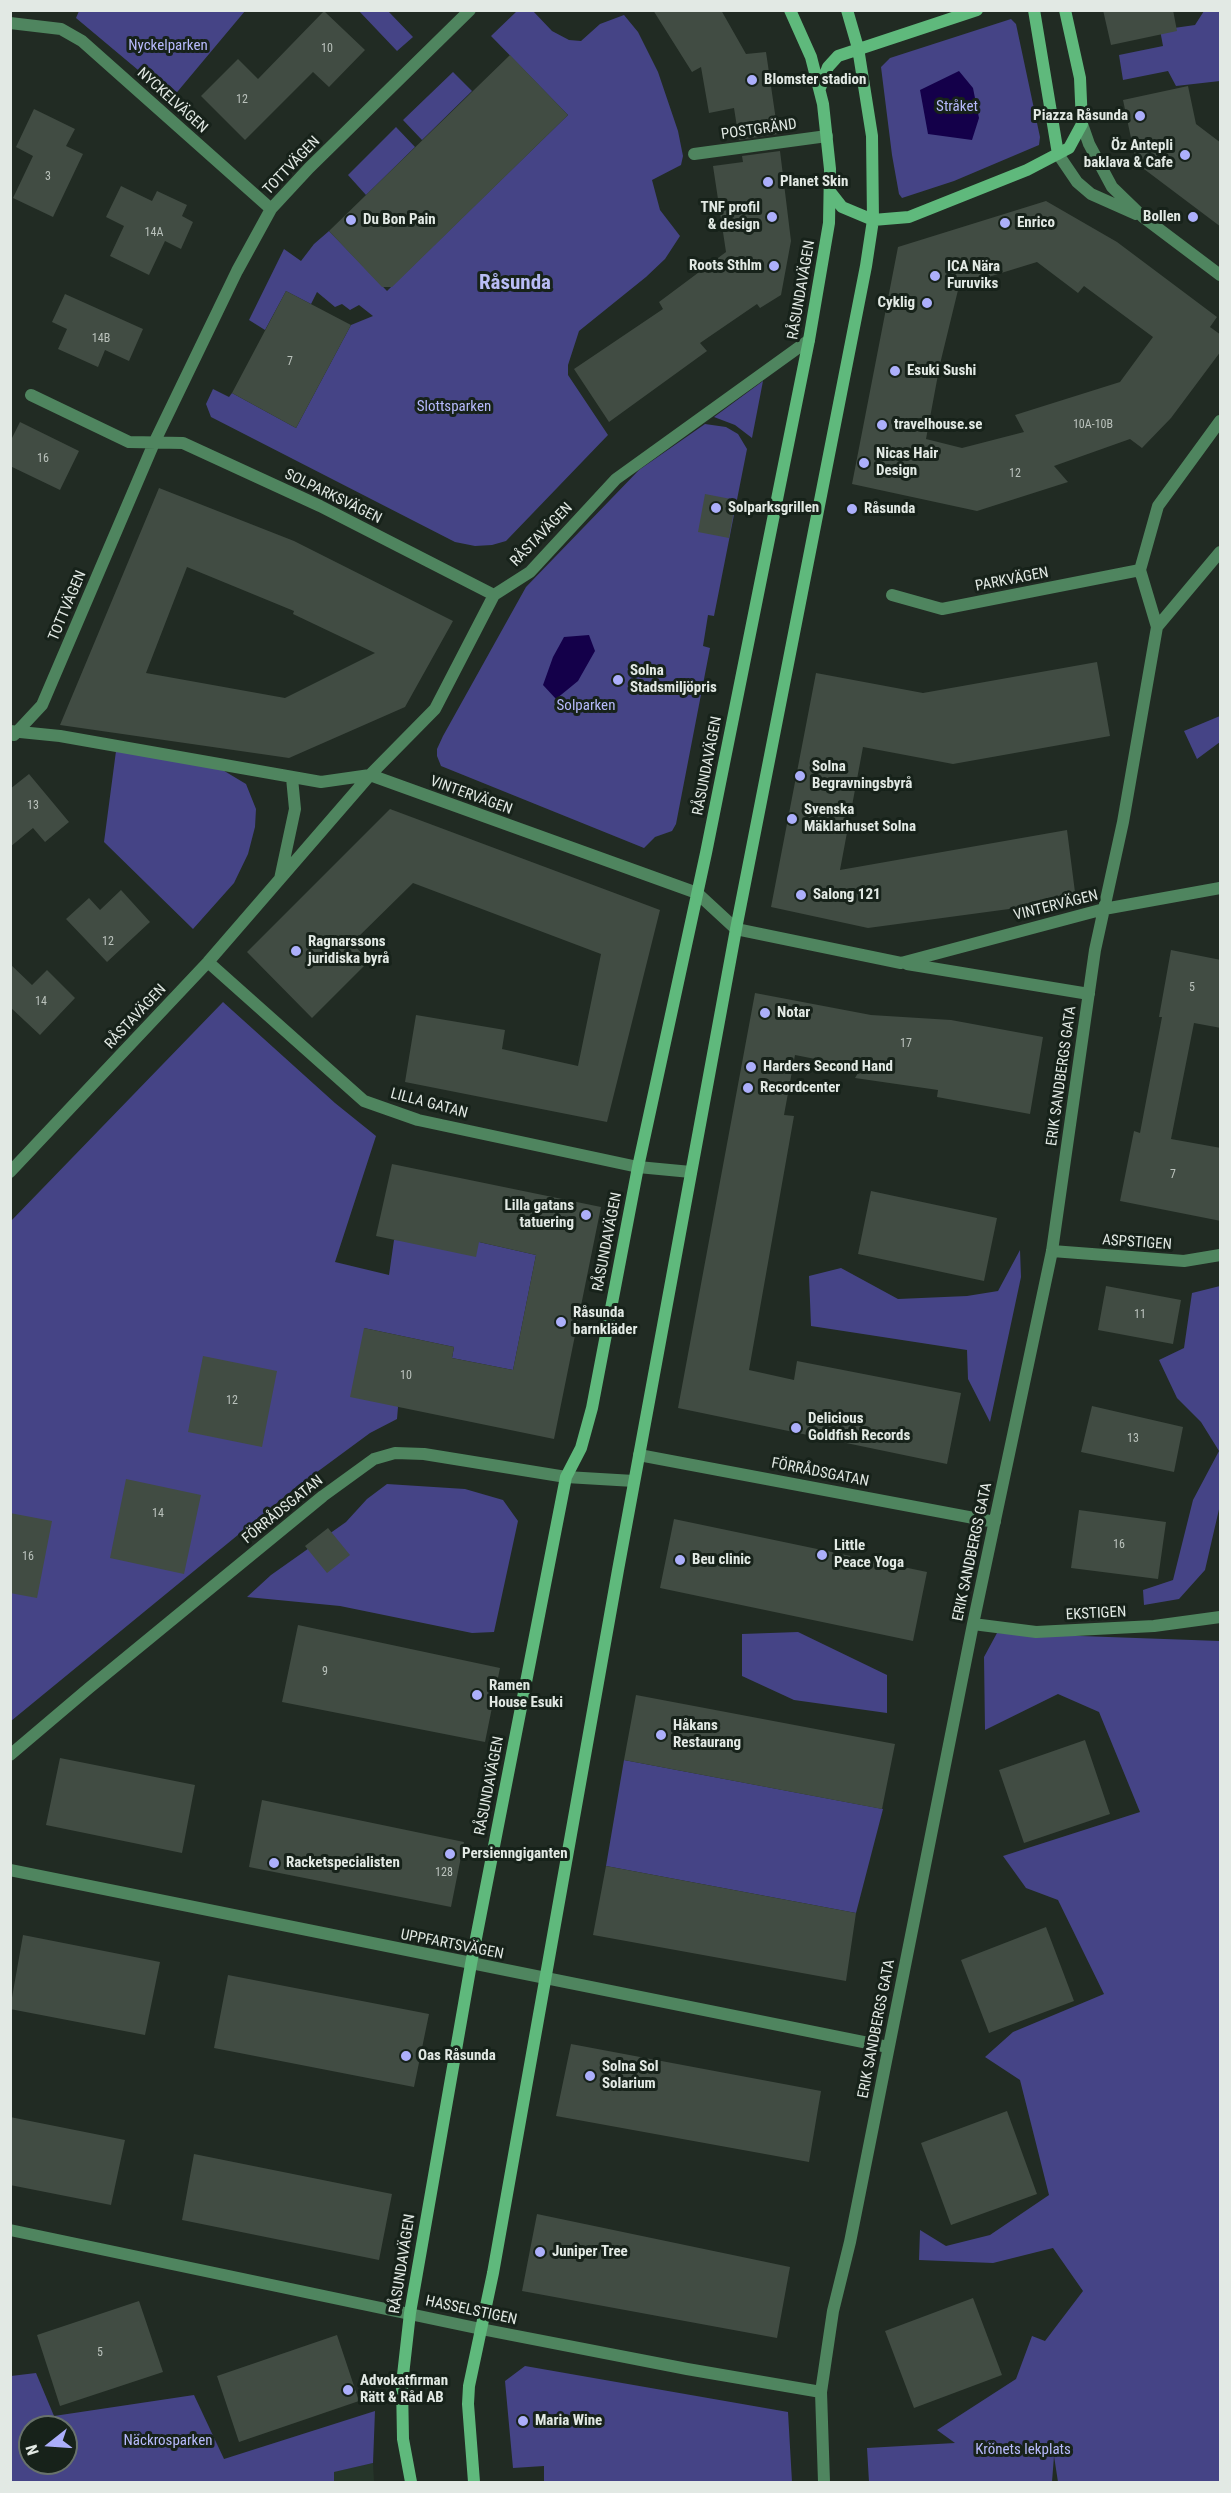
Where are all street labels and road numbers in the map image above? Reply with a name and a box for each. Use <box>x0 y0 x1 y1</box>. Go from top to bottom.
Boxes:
street label: NYCKELVÄGEN <box>133 65 211 137</box>
street label: POSTGRÄND <box>720 116 798 144</box>
street label: TOTTVÄGEN <box>260 133 324 199</box>
street label: RÅSUNDAVÄGEN <box>784 239 820 341</box>
street label: SOLPARKSVÄGEN <box>281 466 385 528</box>
street label: RÅSTAVÄGEN <box>507 499 577 571</box>
street label: PARKVÄGEN <box>974 564 1050 596</box>
street label: TOTTVÄGEN <box>45 568 91 644</box>
street label: RÅSUNDAVÄGEN <box>690 715 726 817</box>
street label: VINTERVÄGEN <box>427 773 515 819</box>
street label: VINTERVÄGEN <box>1012 887 1100 925</box>
street label: RÅSTAVÄGEN <box>102 981 170 1053</box>
street label: ERIK SANDBERGS GATA <box>1043 1005 1081 1147</box>
street label: LILLA GATAN <box>388 1085 470 1123</box>
street label: RÅSUNDAVÄGEN <box>590 1191 626 1293</box>
street label: ASPSTIGEN <box>1102 1232 1172 1254</box>
street label: FÖRRÅDSGATAN <box>770 1455 870 1491</box>
street label: FÖRRÅDSGATAN <box>239 1472 327 1548</box>
street label: ERIK SANDBERGS GATA <box>950 1481 996 1623</box>
street label: EKSTIGEN <box>1065 1603 1127 1625</box>
street label: RÅSUNDAVÄGEN <box>472 1735 508 1837</box>
street label: UPPFARTSVÄGEN <box>399 1926 505 1964</box>
street label: ERIK SANDBERGS GATA <box>855 1958 899 2100</box>
street label: RÅSUNDAVÄGEN <box>386 2213 420 2315</box>
street label: HASSELSTIGEN <box>424 2293 518 2329</box>

